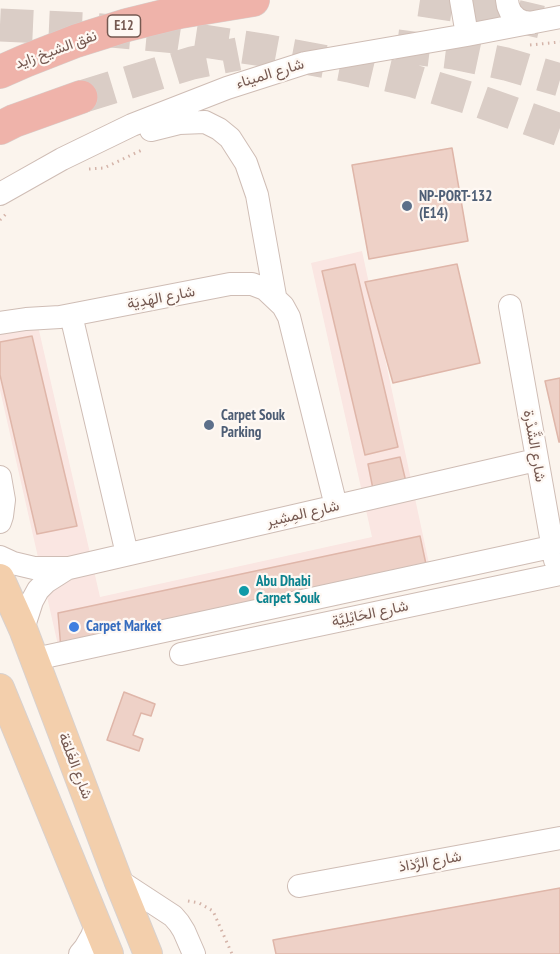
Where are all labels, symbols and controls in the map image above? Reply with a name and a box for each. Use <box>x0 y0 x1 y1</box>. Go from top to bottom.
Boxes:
road number: E12 <box>108 15 140 37</box>
street label: نفق الشيخ زايد <box>13 27 99 73</box>
street label: شارع الميناء <box>234 55 306 93</box>
place label: NP-PORT-132 (E14) <box>419 188 492 223</box>
marker: NP-PORT-132 (E14) <box>400 199 414 213</box>
street label: شارع الهَدِيَة <box>125 283 197 313</box>
place label: Carpet Souk Parking <box>221 407 285 442</box>
street label: شارع الشَّدْرة <box>519 409 549 483</box>
marker: Carpet Souk Parking <box>202 418 216 432</box>
street label: شارع المِشِير <box>265 497 341 531</box>
place label: Abu Dhabi Carpet Souk <box>256 573 320 608</box>
marker: Abu Dhabi Carpet Souk <box>237 584 251 598</box>
street label: شارع الحَايْلِيَّة <box>330 597 410 631</box>
place label: Carpet Market <box>86 618 161 636</box>
marker: Carpet Market <box>67 620 81 634</box>
street label: شارع الغَلقة <box>54 730 96 802</box>
street label: شارع الرَّذاذ <box>397 848 463 876</box>

